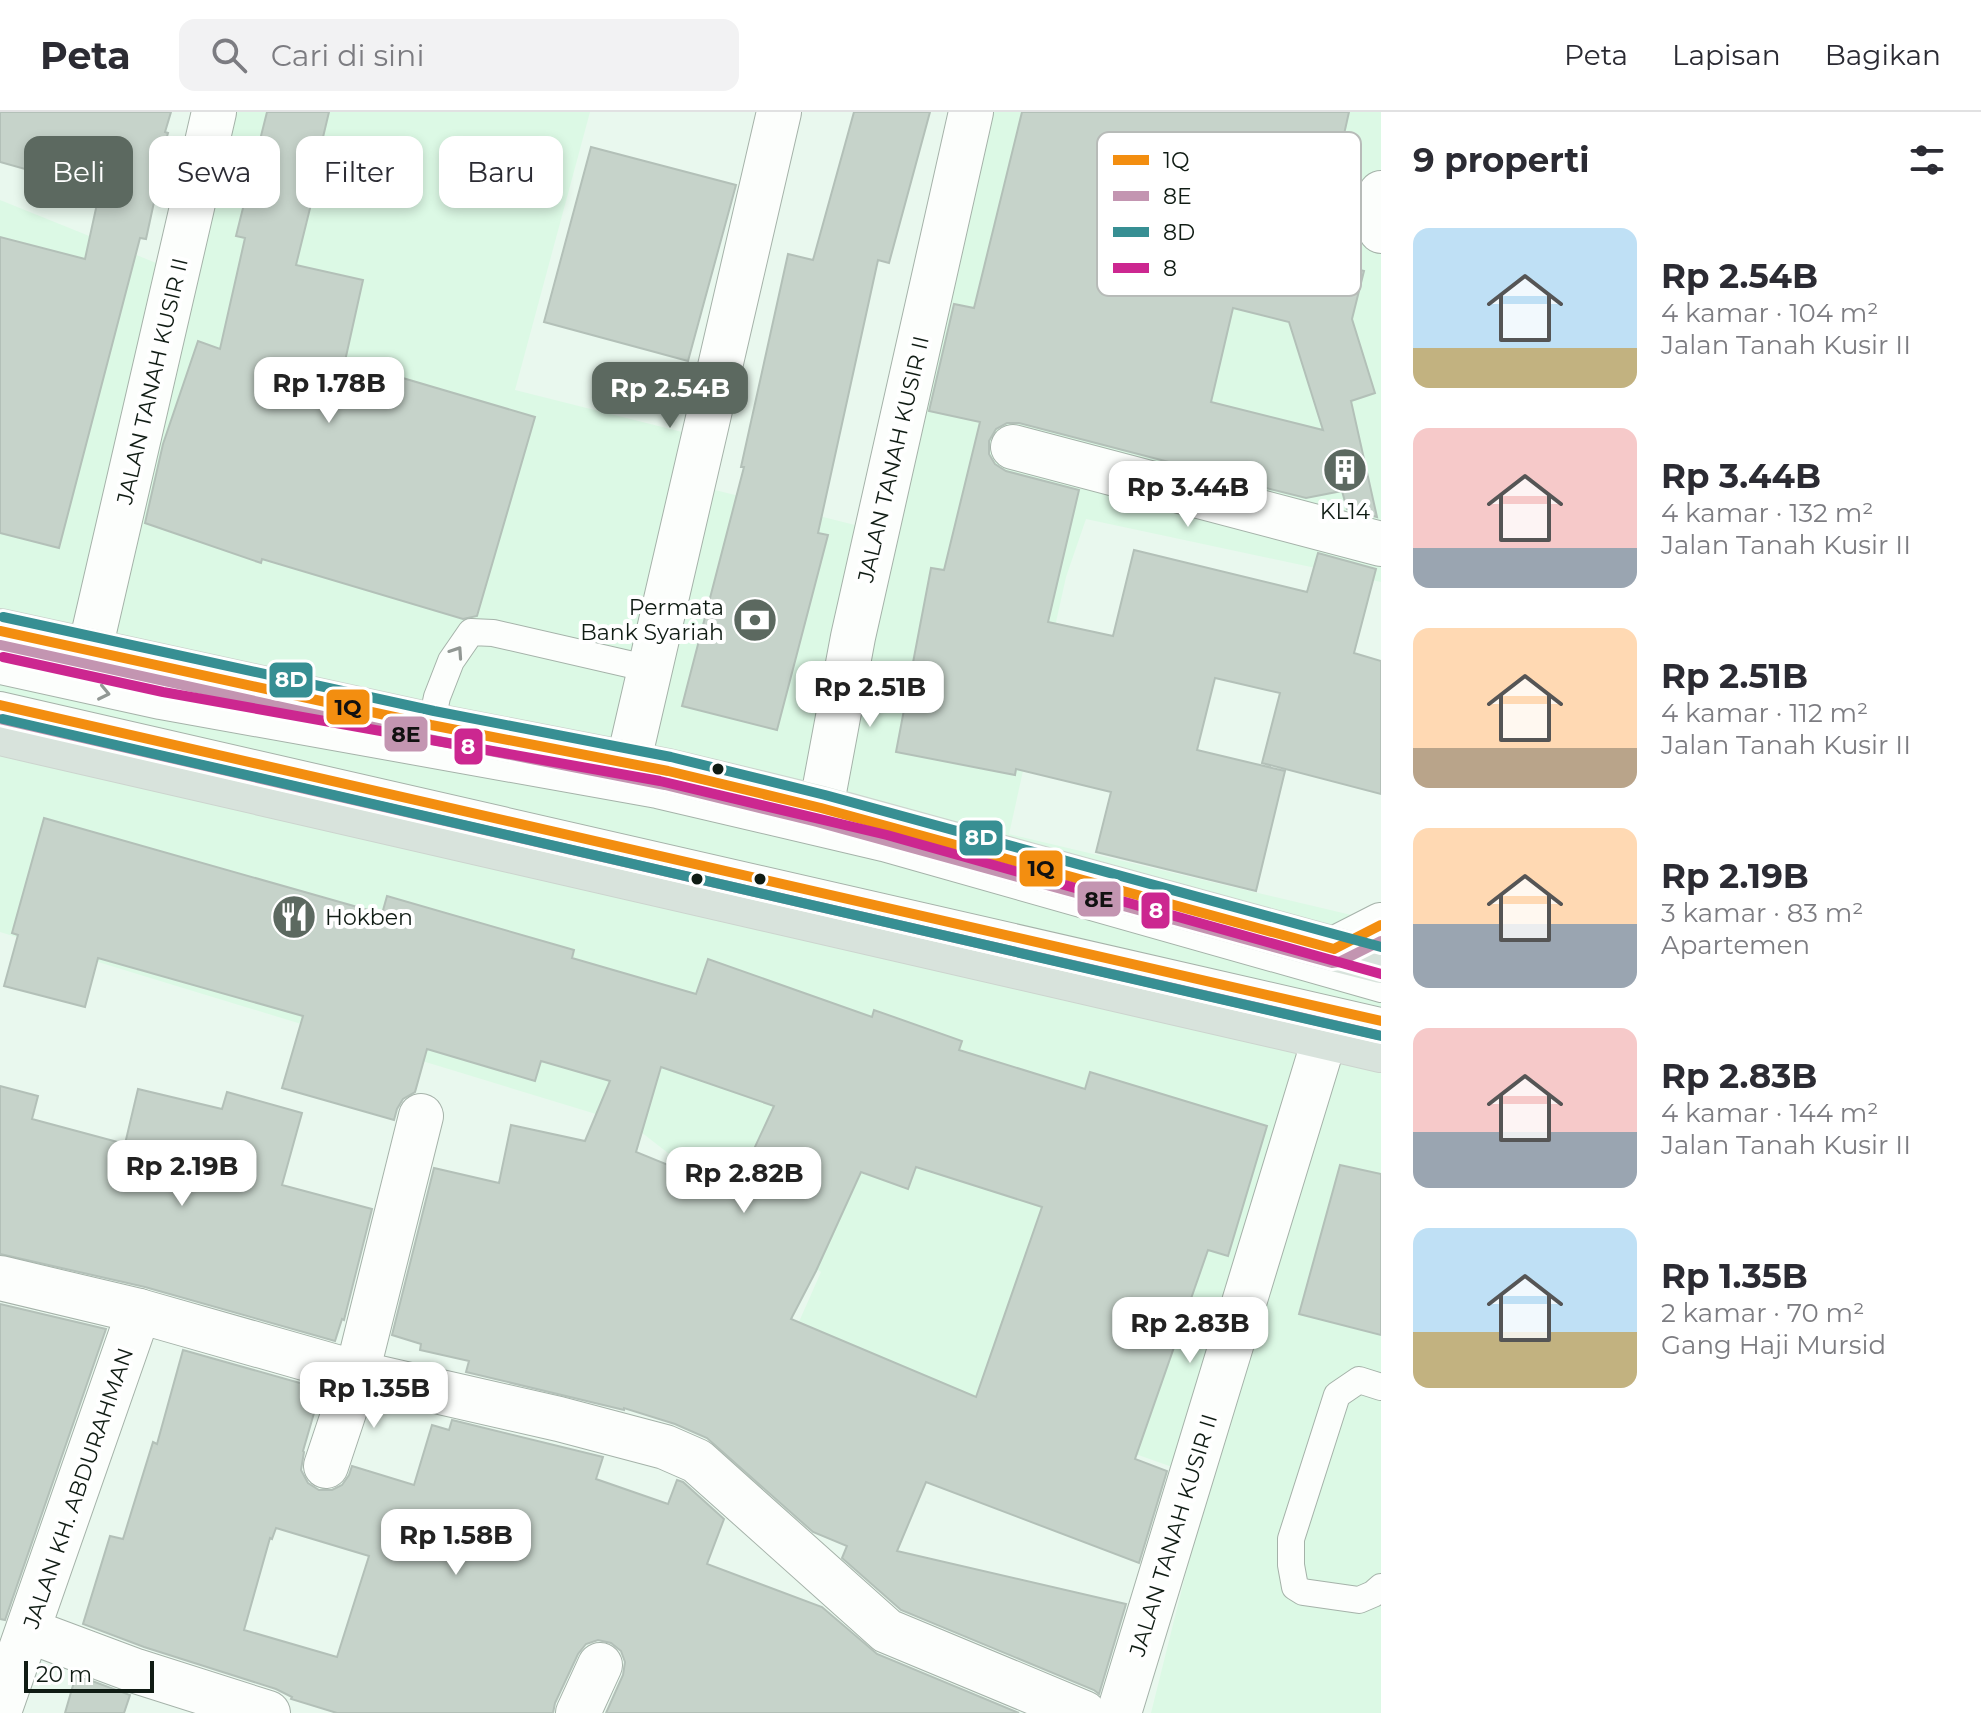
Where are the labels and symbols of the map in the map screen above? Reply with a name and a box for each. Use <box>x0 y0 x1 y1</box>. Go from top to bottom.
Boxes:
legend <box>1097 132 1361 296</box>
text: 1Q <box>1163 147 1190 174</box>
text: 8E <box>1163 183 1192 210</box>
text: 8D <box>1163 219 1195 246</box>
street label: JALAN TANAH KUSIR II <box>111 255 194 508</box>
text: 8 <box>1163 255 1177 282</box>
street label: JALAN TANAH KUSIR II <box>852 333 935 586</box>
pin: Rp 1.78B <box>246 357 412 425</box>
pin: Rp 2.54B <box>587 362 753 430</box>
building icon: KL14 <box>1321 446 1369 494</box>
pin: Rp 3.44B <box>1105 461 1271 529</box>
place label: KL14 <box>1320 498 1371 525</box>
place label: Permata Bank Syariah <box>580 594 724 646</box>
bank icon: Permata Bank Syariah <box>731 596 779 644</box>
one-way arrow <box>447 647 462 661</box>
line badge: 8D <box>268 661 314 699</box>
pin: Rp 2.51B <box>787 661 953 729</box>
text: 8D <box>275 666 307 693</box>
one-way arrow <box>96 684 110 701</box>
line badge: 1Q <box>325 688 371 726</box>
text: 1Q <box>334 694 362 721</box>
line badge: 8E <box>383 715 429 753</box>
text: 8E <box>391 721 421 748</box>
line badge: 8 <box>453 727 484 766</box>
text: 8 <box>461 733 475 760</box>
unlabelled marker <box>710 761 726 777</box>
line badge: 8D <box>958 819 1004 857</box>
text: 8D <box>965 824 997 851</box>
line badge: 1Q <box>1018 849 1064 888</box>
text: 1Q <box>1027 855 1055 882</box>
unlabelled marker <box>689 871 705 887</box>
unlabelled marker <box>752 871 768 887</box>
line badge: 8E <box>1076 880 1122 918</box>
text: 8E <box>1084 886 1114 913</box>
line badge: 8 <box>1140 891 1171 930</box>
restaurant icon: Hokben <box>270 893 318 941</box>
text: 8 <box>1149 897 1163 924</box>
place label: Hokben <box>325 904 413 931</box>
pin: Rp 2.19B <box>99 1140 265 1208</box>
pin: Rp 2.82B <box>661 1147 827 1215</box>
pin: Rp 2.83B <box>1107 1297 1273 1365</box>
street label: JALAN KH. ABDURAHMAN <box>17 1344 139 1633</box>
pin: Rp 1.35B <box>291 1362 457 1430</box>
street label: JALAN TANAH KUSIR II <box>1123 1411 1223 1660</box>
pin: Rp 1.58B <box>373 1509 539 1577</box>
scale bar <box>24 1657 154 1693</box>

